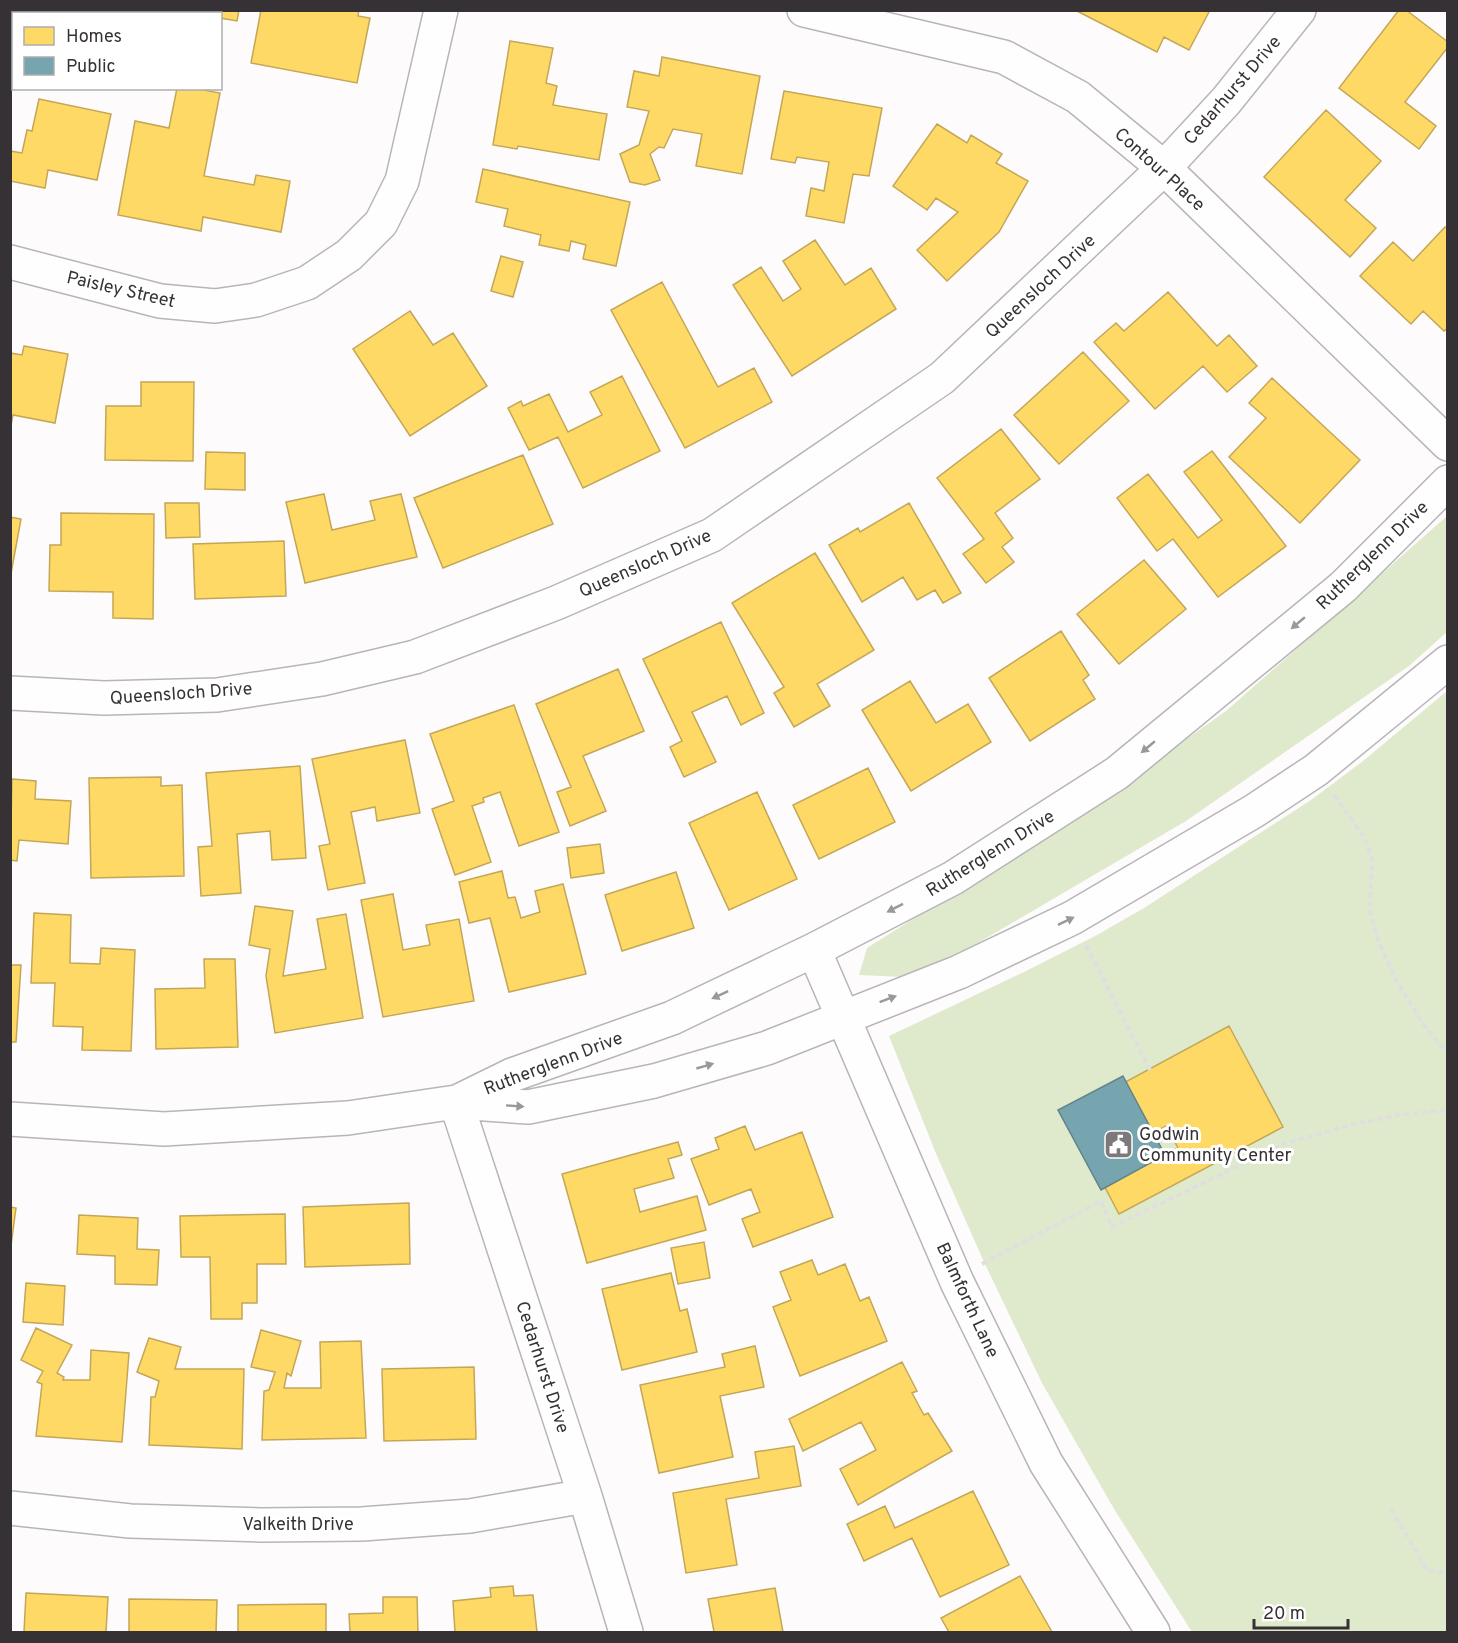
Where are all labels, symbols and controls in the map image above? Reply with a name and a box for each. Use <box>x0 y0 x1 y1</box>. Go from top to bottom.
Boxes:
legend <box>12 12 222 90</box>
text: Homes <box>66 26 122 49</box>
street label: Cedarhurst Drive <box>1179 32 1287 150</box>
text: Public <box>66 56 116 79</box>
street label: Contour Place <box>1109 123 1209 217</box>
street label: Queensloch Drive <box>981 230 1101 344</box>
street label: Paisley Street <box>64 267 177 314</box>
street label: Rutherglenn Drive <box>1312 497 1434 615</box>
street label: Queensloch Drive <box>576 525 715 604</box>
one-way arrow <box>1290 617 1306 630</box>
street label: Queensloch Drive <box>109 678 253 711</box>
one-way arrow <box>1140 741 1156 754</box>
street label: Rutherglenn Drive <box>922 806 1059 903</box>
one-way arrow <box>886 903 903 913</box>
one-way arrow <box>1057 916 1074 925</box>
one-way arrow <box>712 990 729 999</box>
one-way arrow <box>879 994 897 1004</box>
street label: Rutherglenn Drive <box>481 1027 626 1102</box>
one-way arrow <box>696 1061 714 1070</box>
one-way arrow <box>505 1102 524 1111</box>
place label: Godwin Community Center <box>1139 1124 1292 1168</box>
public building icon: Godwin Community Center <box>1102 1128 1134 1160</box>
street label: Balmforth Lane <box>930 1239 1003 1362</box>
street label: Cedarhurst Drive <box>509 1298 574 1436</box>
street label: Valkeith Drive <box>242 1514 354 1537</box>
scale bar <box>1254 1592 1348 1630</box>
text: 20 m <box>1263 1603 1305 1626</box>

